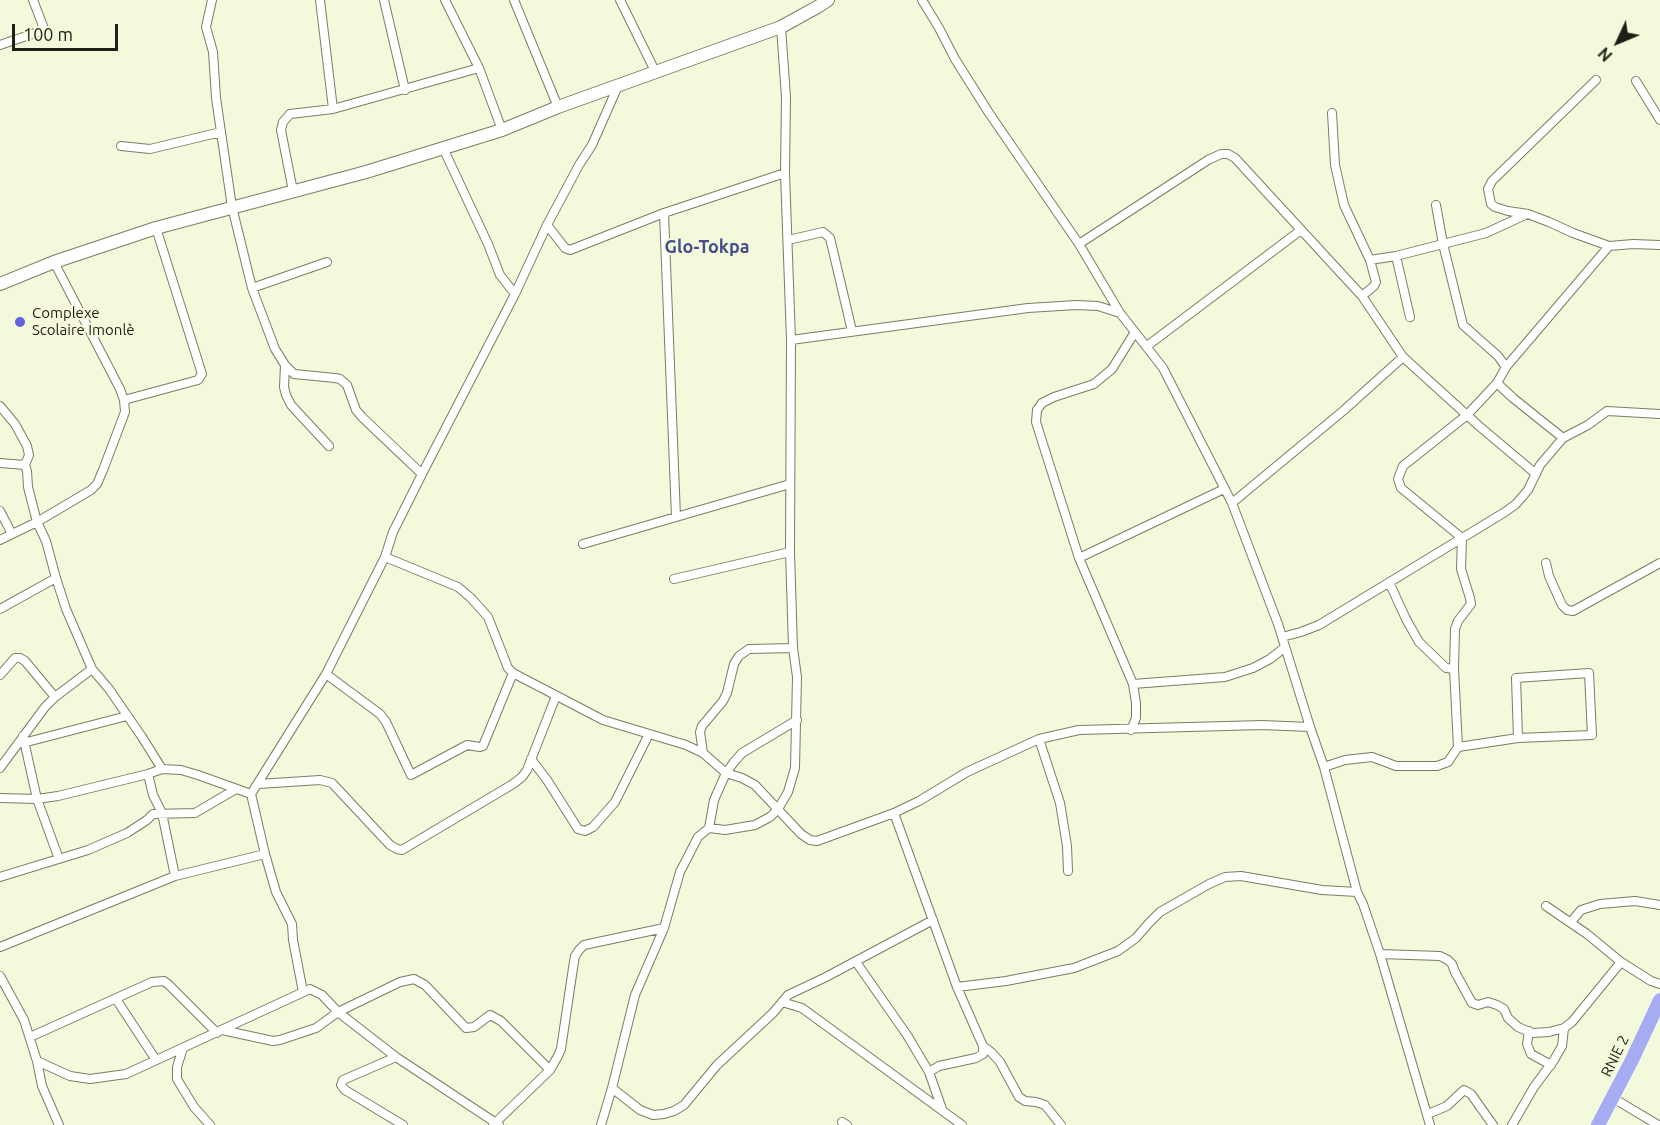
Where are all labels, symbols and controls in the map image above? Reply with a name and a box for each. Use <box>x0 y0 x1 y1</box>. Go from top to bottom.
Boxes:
scale bar <box>15 12 122 50</box>
north arrow <box>1588 12 1648 72</box>
text: 100 m <box>23 24 73 44</box>
text: N <box>1594 44 1616 65</box>
district label: Glo-Tokpa <box>665 236 749 258</box>
place label: Complexe Scolaire Imonlè <box>32 304 135 339</box>
marker: Complexe Scolaire Imonlè <box>13 315 27 329</box>
street label: RNIE 2 <box>1597 1032 1633 1080</box>

